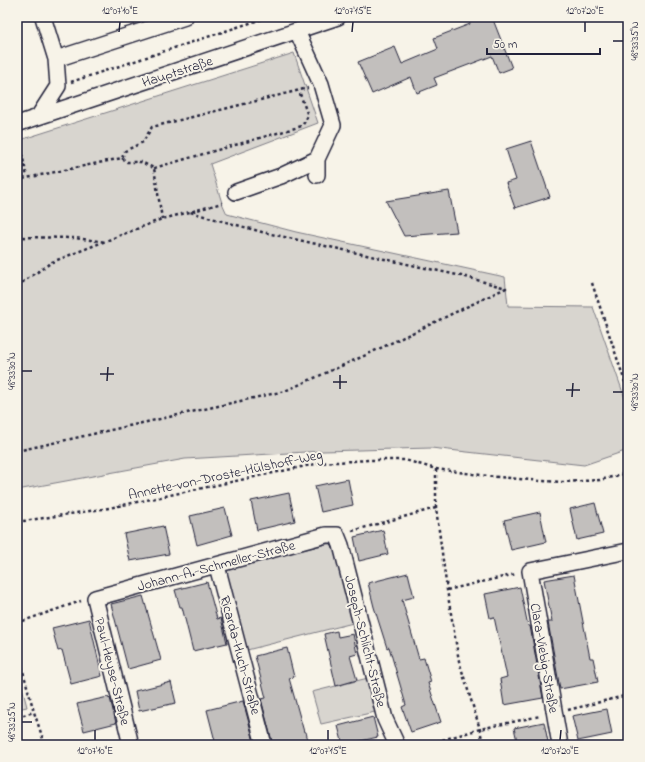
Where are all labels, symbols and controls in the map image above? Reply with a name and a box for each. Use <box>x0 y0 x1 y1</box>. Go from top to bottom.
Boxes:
text: 12°07'10"E <box>102 4 138 19</box>
text: 12°07'15"E <box>334 4 372 19</box>
text: 12°07'20"E <box>566 4 604 19</box>
text: 48°33'35"N <box>628 21 643 60</box>
scale bar <box>487 30 600 56</box>
text: 50 m <box>493 36 517 54</box>
street label: Hauptstraße <box>139 51 216 94</box>
text: 48°33'30"N <box>5 352 20 390</box>
text: 48°33'30"N <box>628 373 643 411</box>
street label: Annette-von-Droste-Hülshoff-Weg <box>126 445 325 507</box>
street label: Johann-A.-Schmeller-Straße <box>135 535 298 598</box>
street label: Joseph-Schlicht-Straße <box>338 573 391 710</box>
street label: Ricarda-Huch-Straße <box>214 594 266 718</box>
street label: Clara-Viebig-Straße <box>523 602 564 716</box>
street label: Paul-Heyse-Straße <box>87 615 135 728</box>
text: 48°33'25"N <box>5 702 20 742</box>
text: 12°07'10"E <box>77 744 113 759</box>
text: 12°07'15"E <box>309 744 347 759</box>
text: 12°07'20"E <box>541 744 579 759</box>

